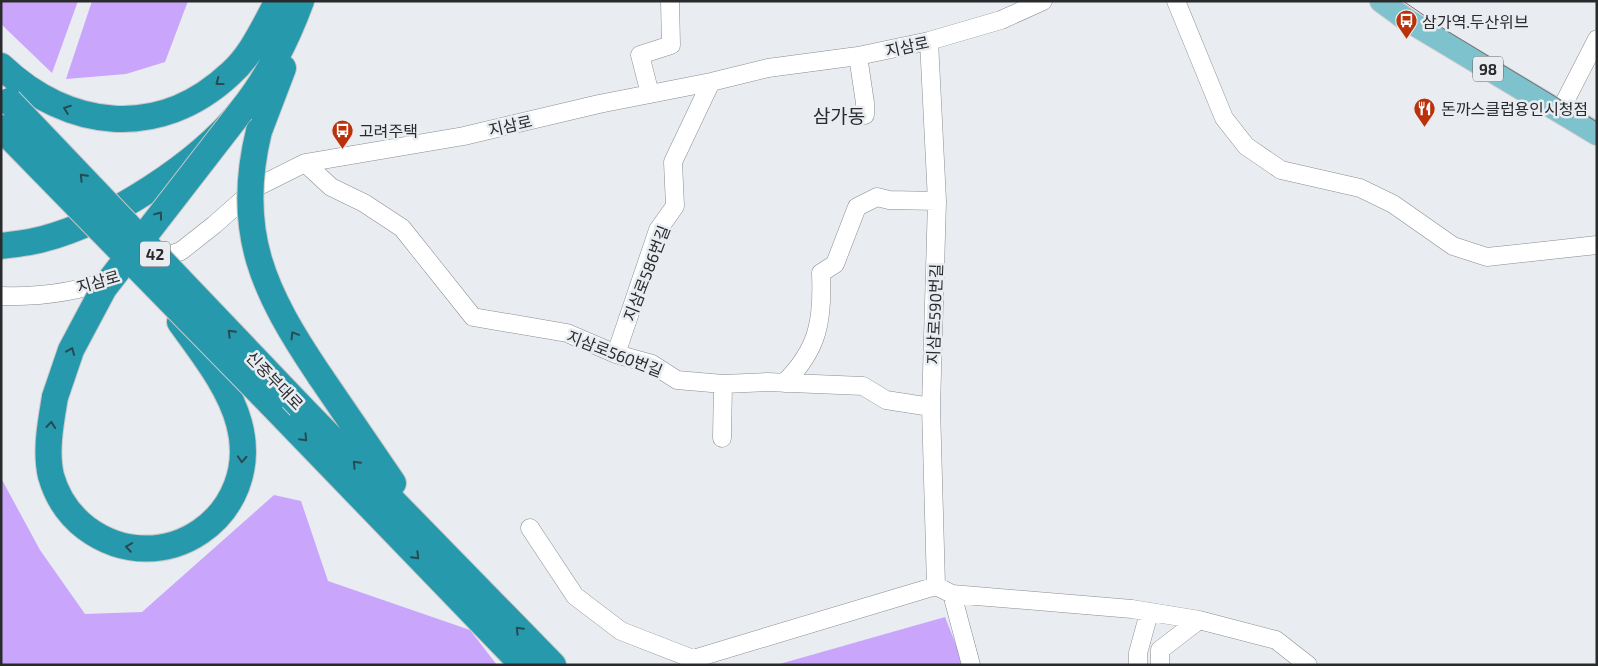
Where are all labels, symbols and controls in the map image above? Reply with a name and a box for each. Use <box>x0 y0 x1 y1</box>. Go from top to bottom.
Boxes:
bus stop icon: 삼가역.두산위브 <box>1394 9 1418 40</box>
place label: 삼가역.두산위브 <box>1422 12 1529 31</box>
street label: 지삼로 <box>883 32 931 60</box>
road number: 98 <box>1473 56 1503 82</box>
one-way arrow <box>216 77 225 85</box>
restaurant icon: 돈까스클럽용인시청점 <box>1413 96 1437 127</box>
place label: 돈까스클럽용인시청점 <box>1441 99 1588 118</box>
district label: 삼가동 <box>813 104 865 127</box>
one-way arrow <box>63 105 72 115</box>
street label: 지삼로 <box>486 111 534 139</box>
bus stop icon: 고려주택 <box>331 118 355 149</box>
place label: 고려주택 <box>359 121 418 140</box>
one-way arrow <box>79 174 88 183</box>
one-way arrow <box>154 212 162 221</box>
street label: 지삼로586번길 <box>619 222 673 324</box>
road number: 42 <box>140 242 170 266</box>
street label: 지삼로590번길 <box>923 263 945 365</box>
street label: 지삼로 <box>74 266 122 296</box>
street label: 지삼로560번길 <box>564 326 666 380</box>
one-way arrow <box>228 330 237 339</box>
one-way arrow <box>290 331 300 340</box>
one-way arrow <box>64 347 75 356</box>
street label: 신중부대로 <box>243 347 308 413</box>
one-way arrow <box>45 421 56 429</box>
one-way arrow <box>298 433 307 442</box>
one-way arrow <box>237 455 248 463</box>
one-way arrow <box>353 461 362 470</box>
one-way arrow <box>125 543 133 553</box>
one-way arrow <box>410 550 419 559</box>
one-way arrow <box>515 627 524 636</box>

